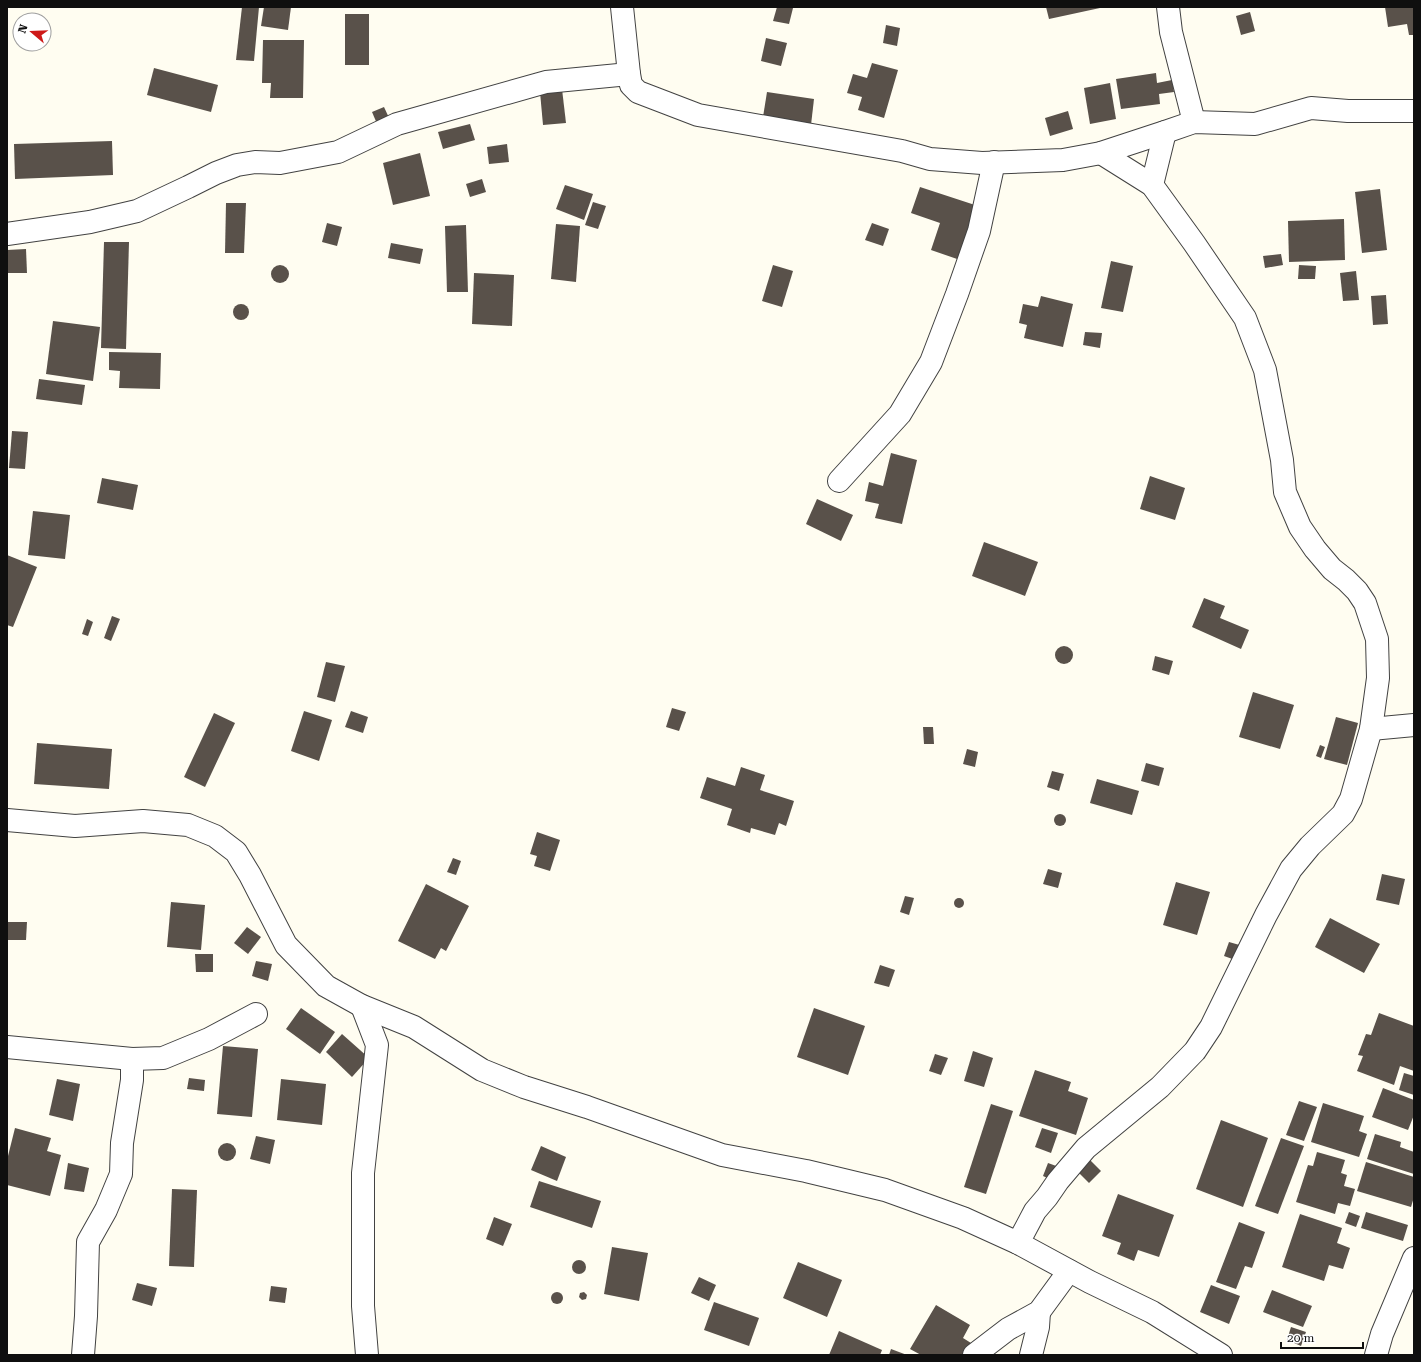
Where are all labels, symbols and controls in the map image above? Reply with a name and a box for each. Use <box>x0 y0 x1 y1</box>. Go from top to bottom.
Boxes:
north arrow <box>12 12 52 52</box>
text: N <box>15 22 31 35</box>
scale bar <box>1281 1324 1363 1350</box>
text: 20 m <box>1287 1331 1314 1345</box>

